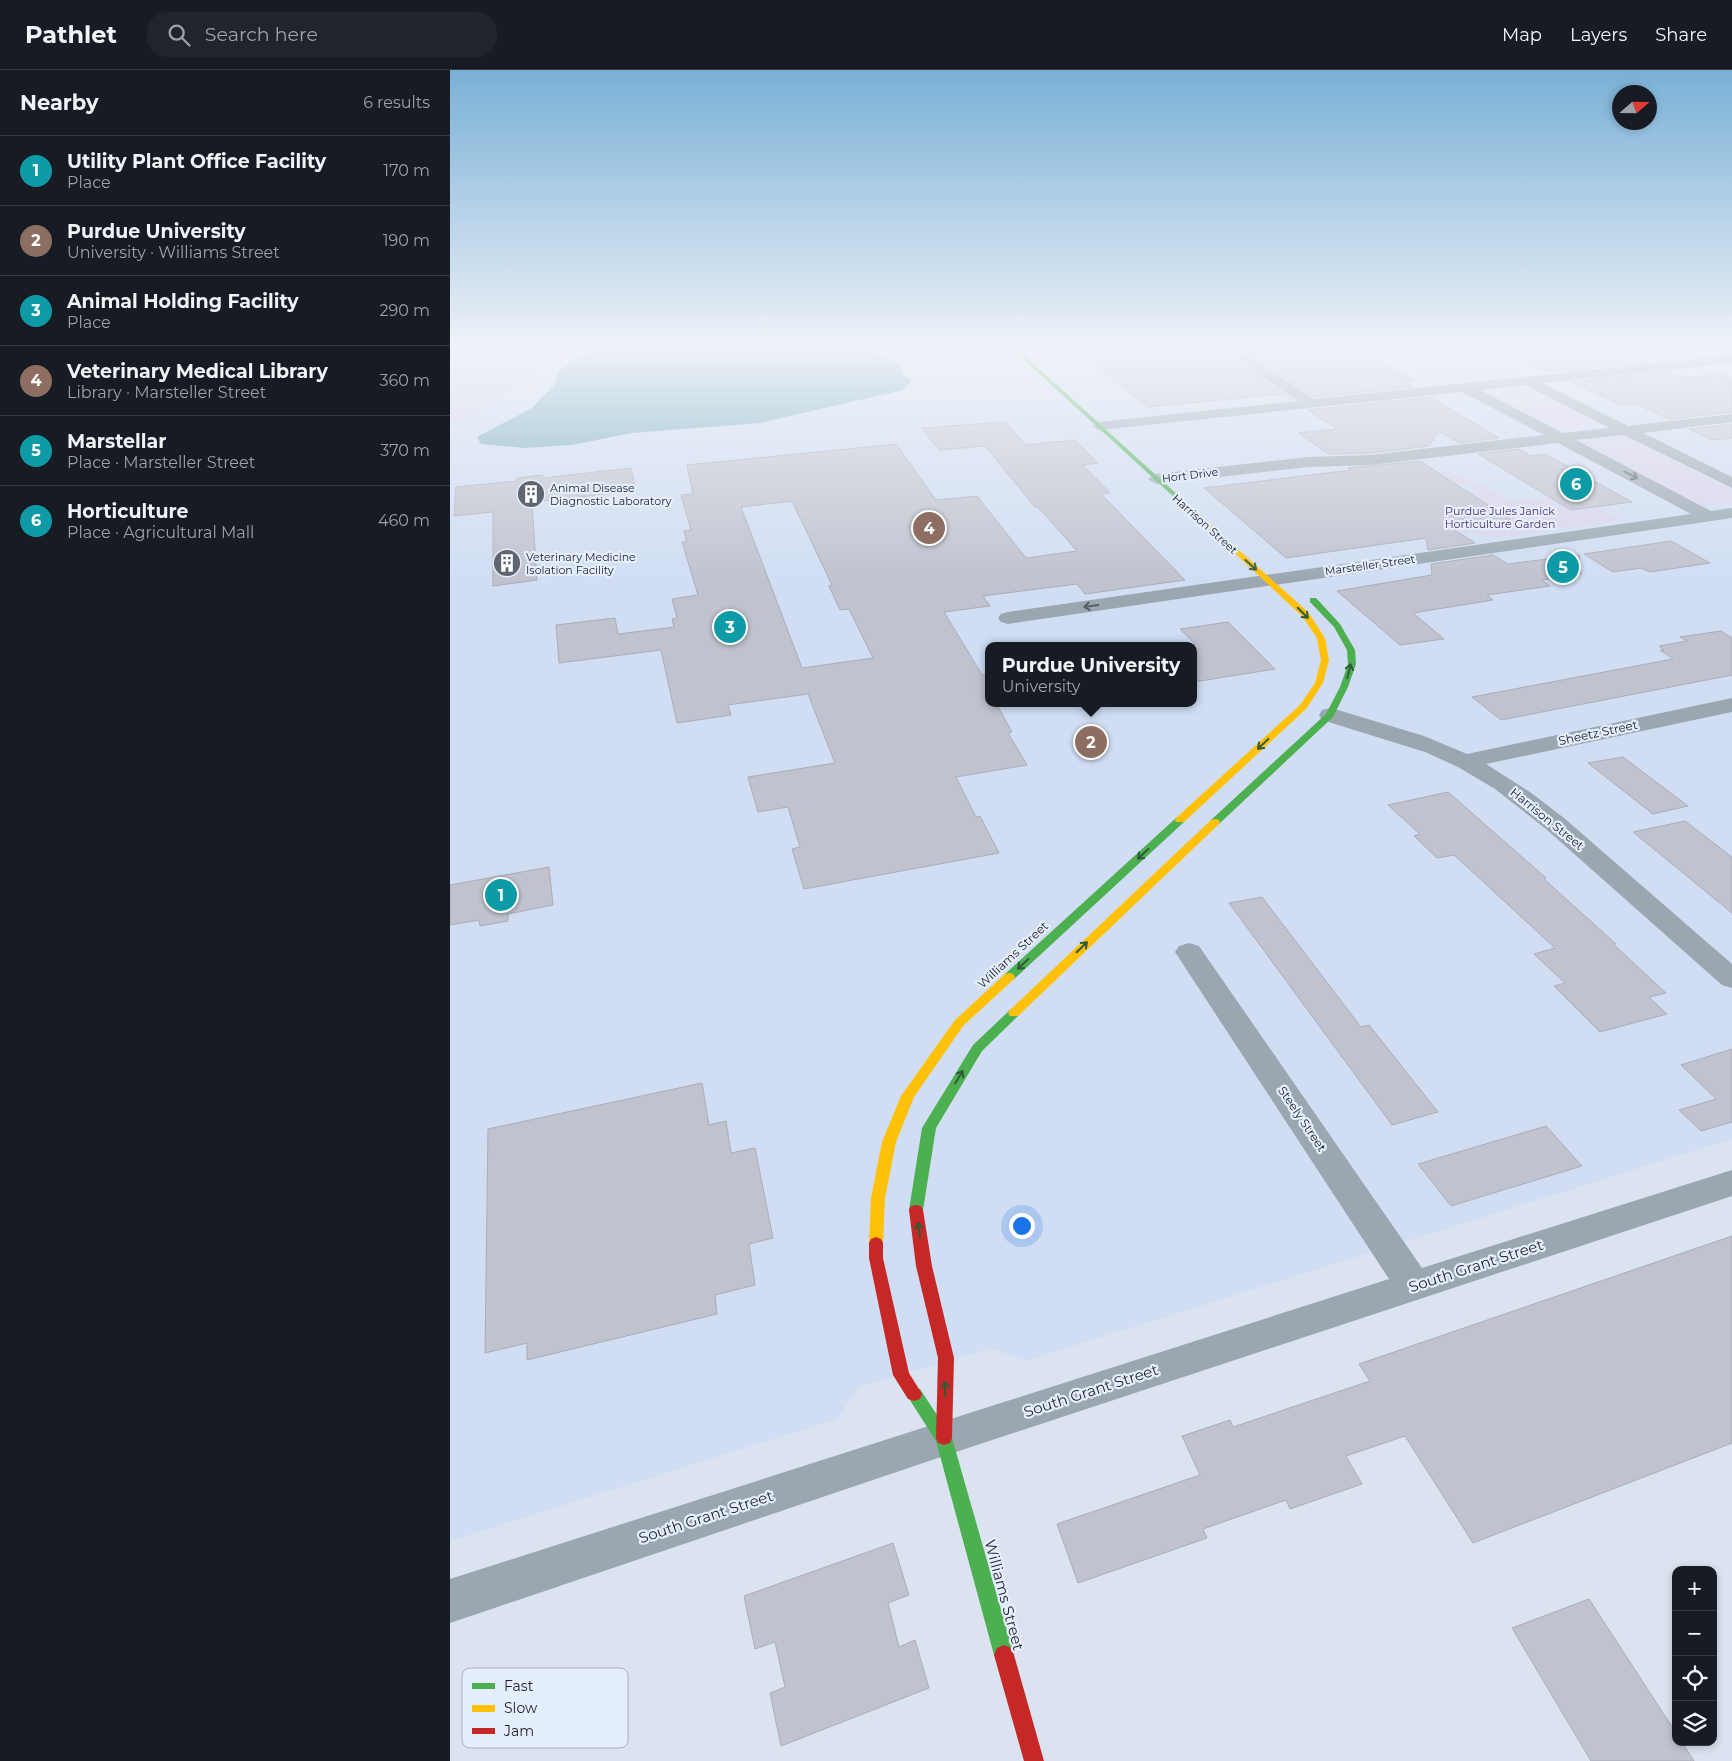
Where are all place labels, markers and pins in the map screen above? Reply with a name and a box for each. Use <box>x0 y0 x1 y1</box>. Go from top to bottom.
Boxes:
pin: 6 <box>1560 465 1592 503</box>
building icon: Animal Disease Diagnostic Laboratory <box>516 479 546 509</box>
place label: Animal Disease Diagnostic Laboratory <box>550 481 672 508</box>
pin: 4 <box>913 509 945 547</box>
building icon: Veterinary Medicine Isolation Facility <box>492 548 522 578</box>
pin: 5 <box>1547 548 1579 586</box>
place label: Veterinary Medicine Isolation Facility <box>526 550 636 577</box>
pin: 3 <box>714 608 746 646</box>
pin: 2 <box>1075 723 1107 761</box>
pin: 1 <box>485 876 517 914</box>

